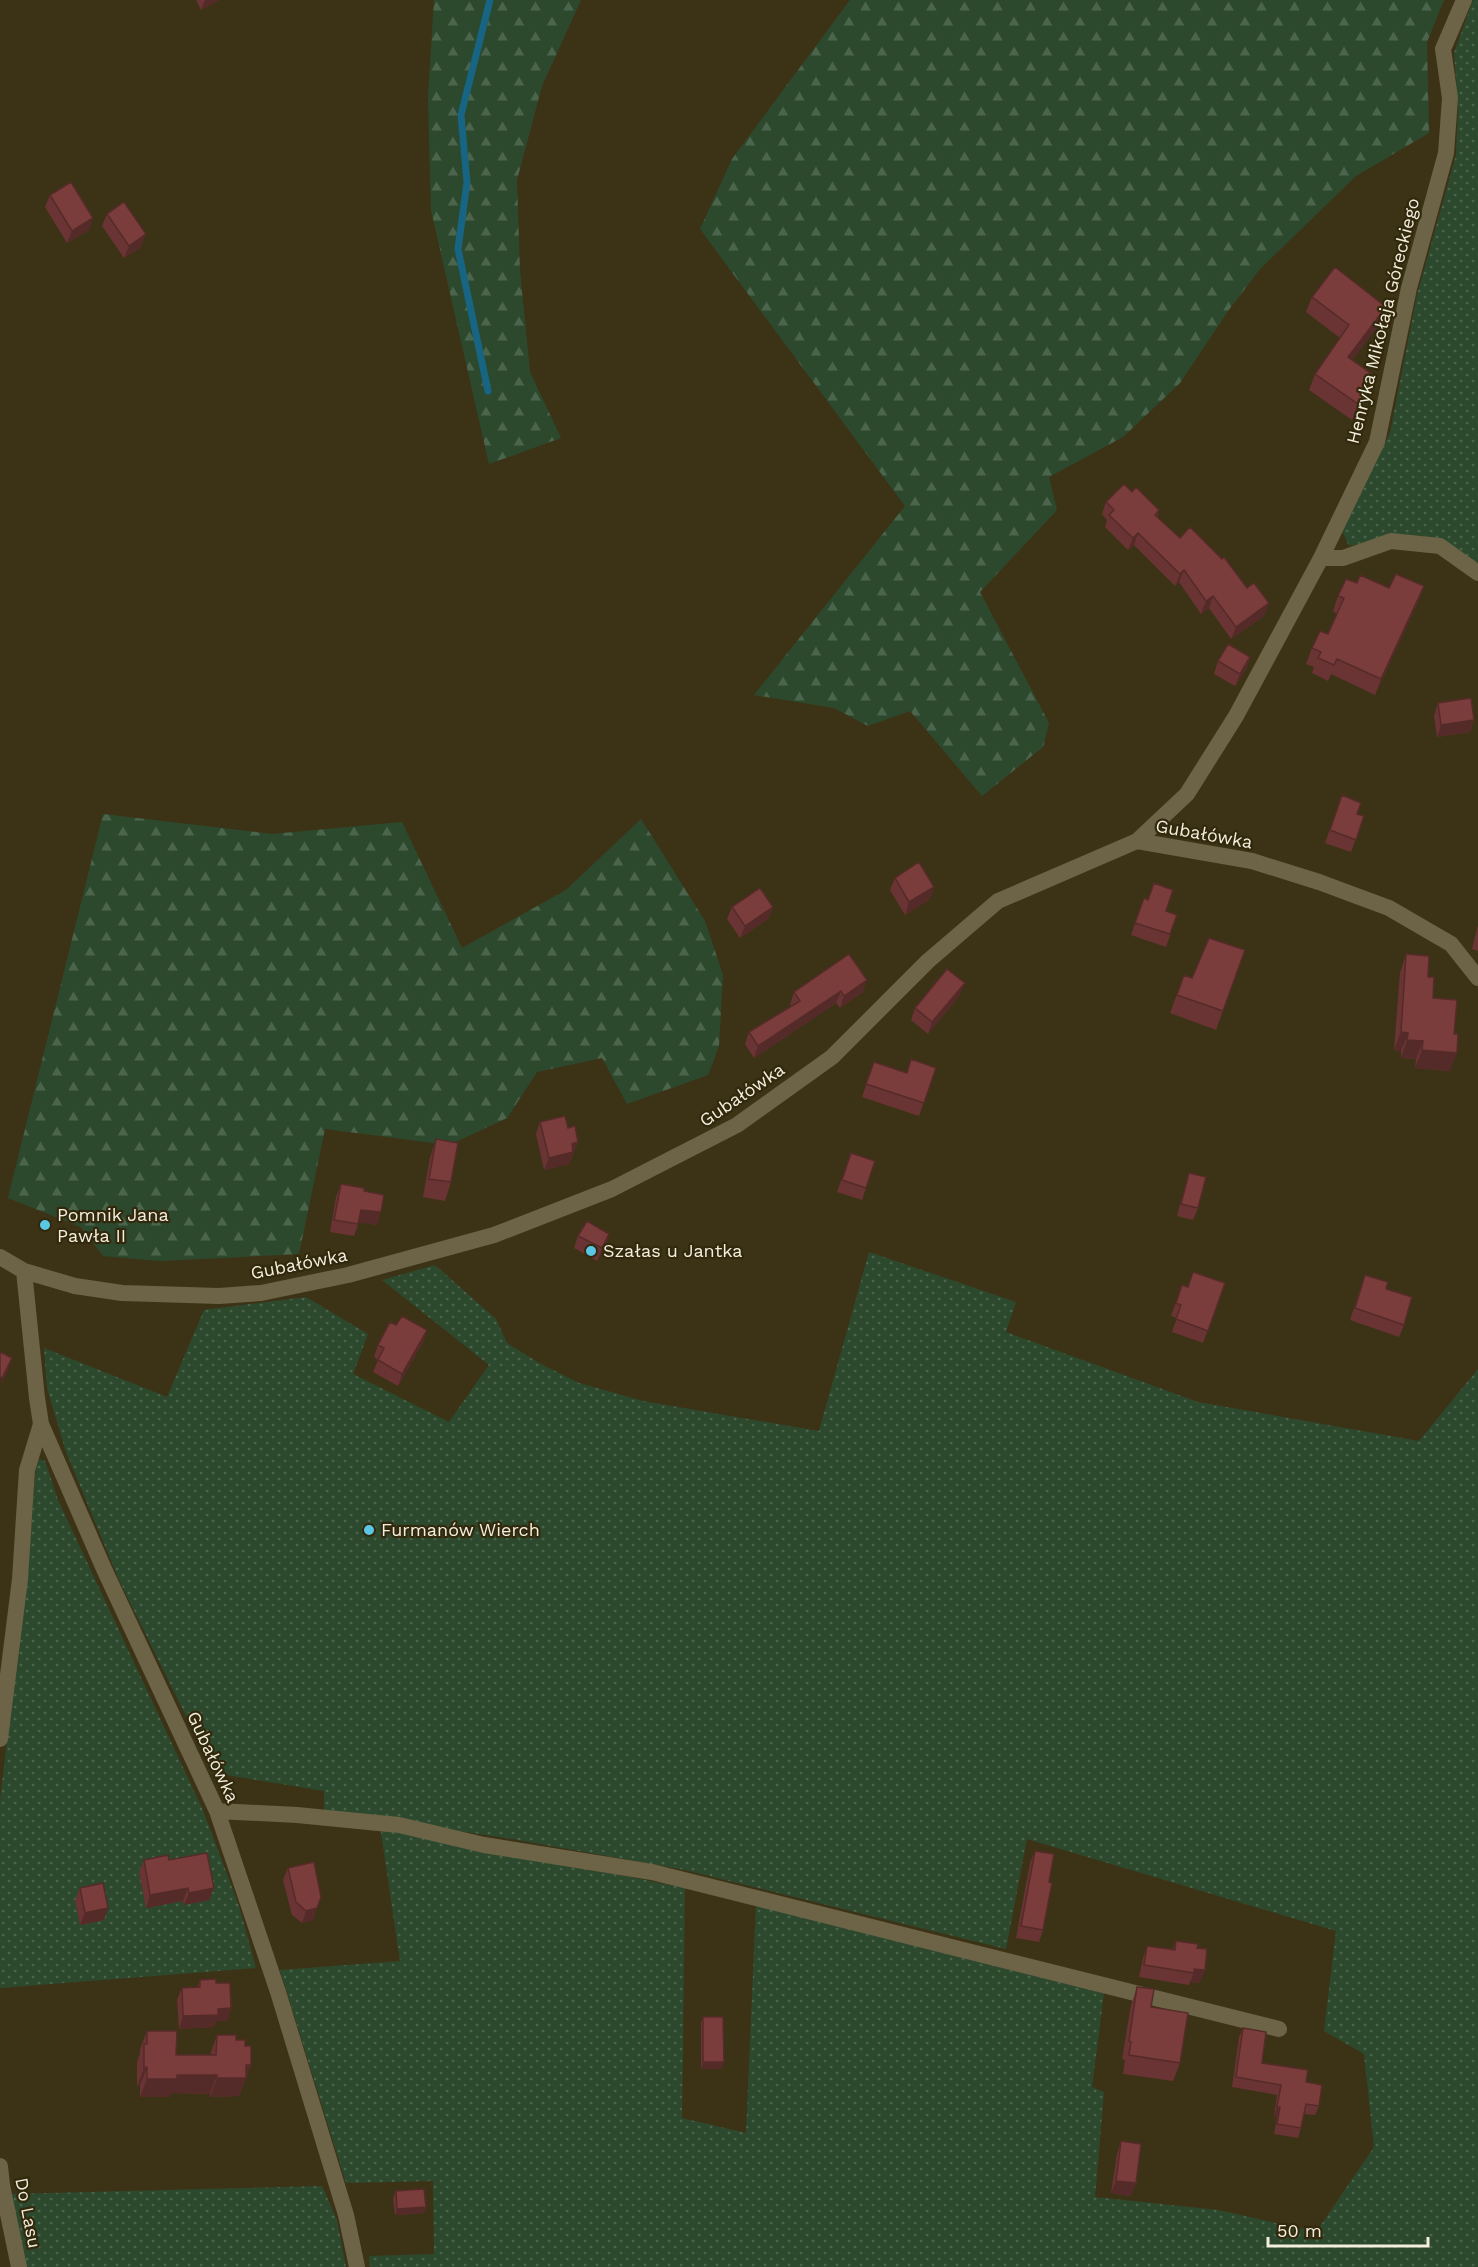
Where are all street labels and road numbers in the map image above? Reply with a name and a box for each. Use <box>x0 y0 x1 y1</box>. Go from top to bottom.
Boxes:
street label: Henryka Mikołaja Góreckiego <box>1342 196 1423 446</box>
street label: Gubałówka <box>1154 815 1254 852</box>
street label: Gubałówka <box>695 1058 788 1131</box>
street label: Gubałówka <box>249 1244 349 1283</box>
street label: Gubałówka <box>183 1708 244 1806</box>
street label: Do Lasu <box>11 2176 46 2250</box>

